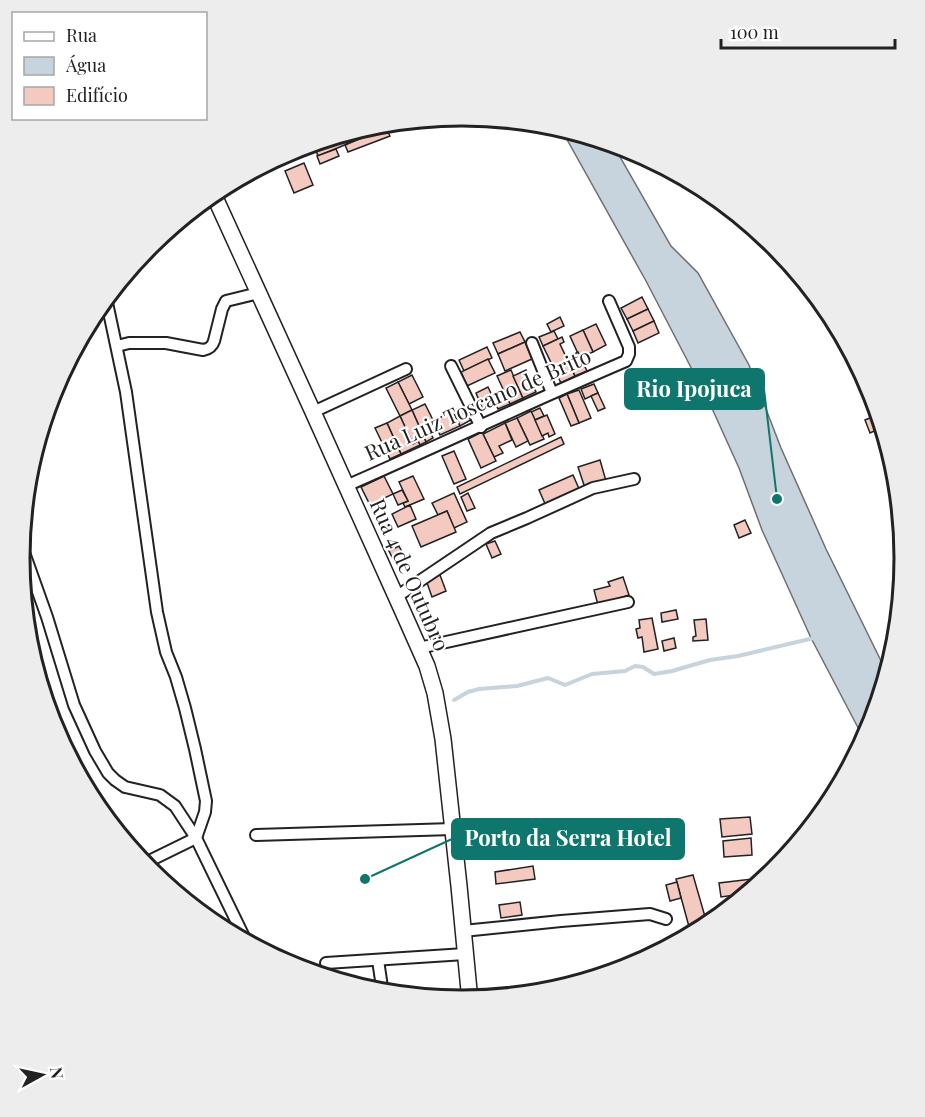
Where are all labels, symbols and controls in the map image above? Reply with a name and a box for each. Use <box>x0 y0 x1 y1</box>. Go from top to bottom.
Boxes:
legend <box>12 12 207 120</box>
scale bar <box>721 12 895 50</box>
text: 100 m <box>730 20 779 44</box>
text: Rua <box>66 23 97 47</box>
text: Água <box>65 53 106 77</box>
text: Edifício <box>66 83 128 107</box>
street label: Rua Luiz Toscano de Brito <box>360 341 595 466</box>
callout: Rio Ipojuca <box>625 369 764 409</box>
text: Rio Ipojuca <box>636 373 752 403</box>
street label: Rua 4 de Outubro <box>365 494 457 655</box>
callout: Porto da Serra Hotel <box>452 819 684 859</box>
text: Porto da Serra Hotel <box>464 822 672 852</box>
north arrow <box>12 1045 72 1105</box>
text: N <box>46 1066 69 1080</box>

